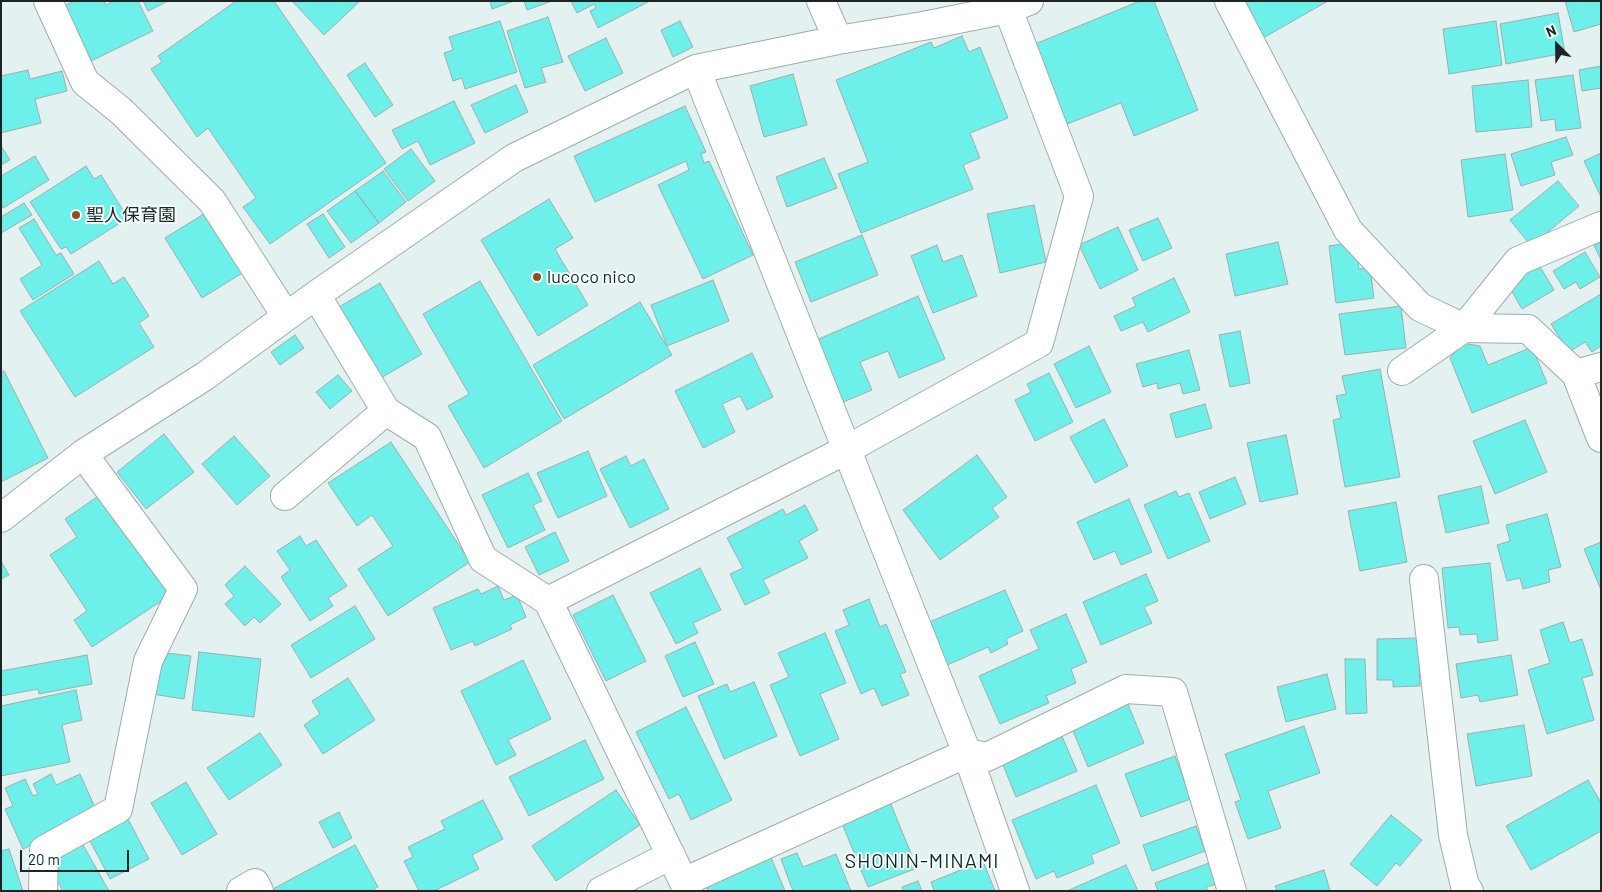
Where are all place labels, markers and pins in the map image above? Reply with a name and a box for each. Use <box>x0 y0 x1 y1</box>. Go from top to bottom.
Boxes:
place label: 聖人保育園 <box>86 204 176 226</box>
marker: 聖人保育園 <box>70 209 82 221</box>
place label: lucoco nico <box>547 266 636 288</box>
marker: lucoco nico <box>531 271 543 283</box>

